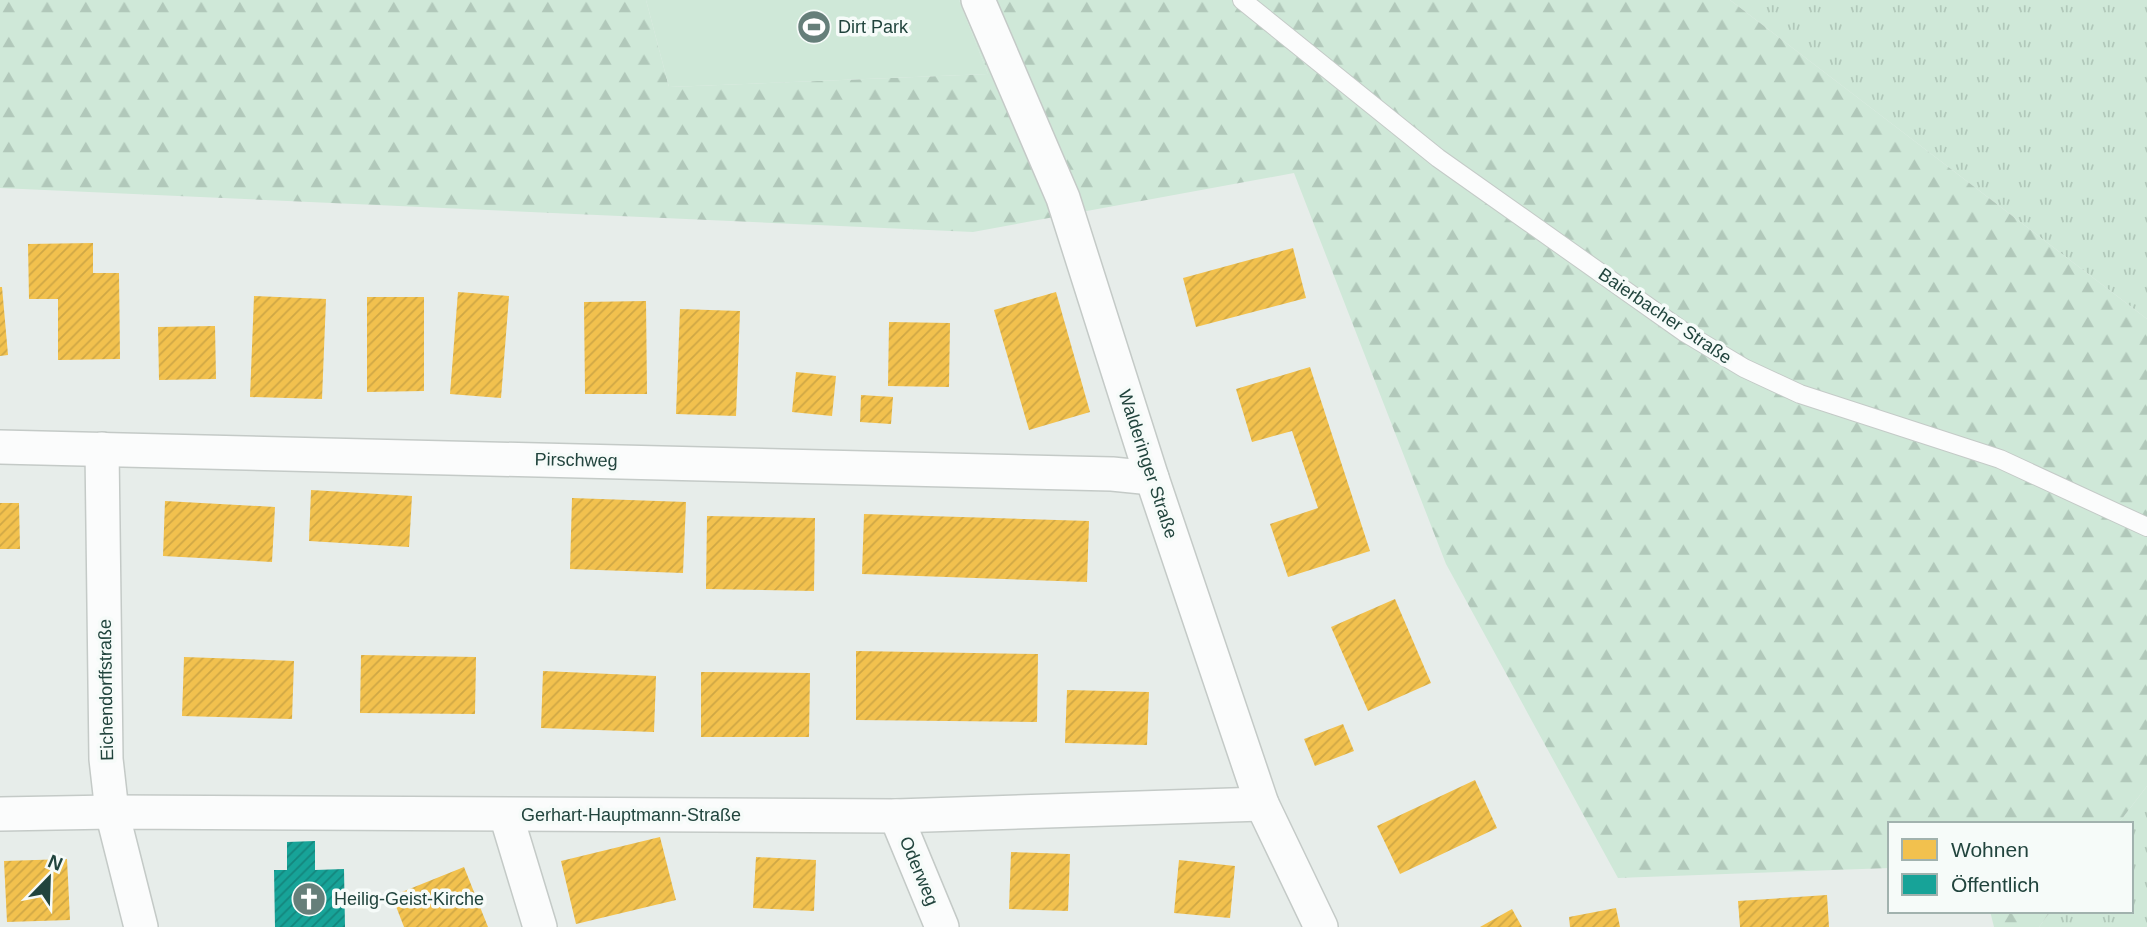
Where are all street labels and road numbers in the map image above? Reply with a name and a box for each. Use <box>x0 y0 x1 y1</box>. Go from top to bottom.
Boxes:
street label: Baierbacher Straße <box>1595 264 1735 368</box>
street label: Walderinger Straße <box>1114 387 1182 541</box>
street label: Pirschweg <box>534 449 618 471</box>
street label: Eichendorffstraße <box>95 619 117 761</box>
street label: Gerhart-Hauptmann-Straße <box>521 805 741 825</box>
street label: Oderweg <box>896 833 942 909</box>

